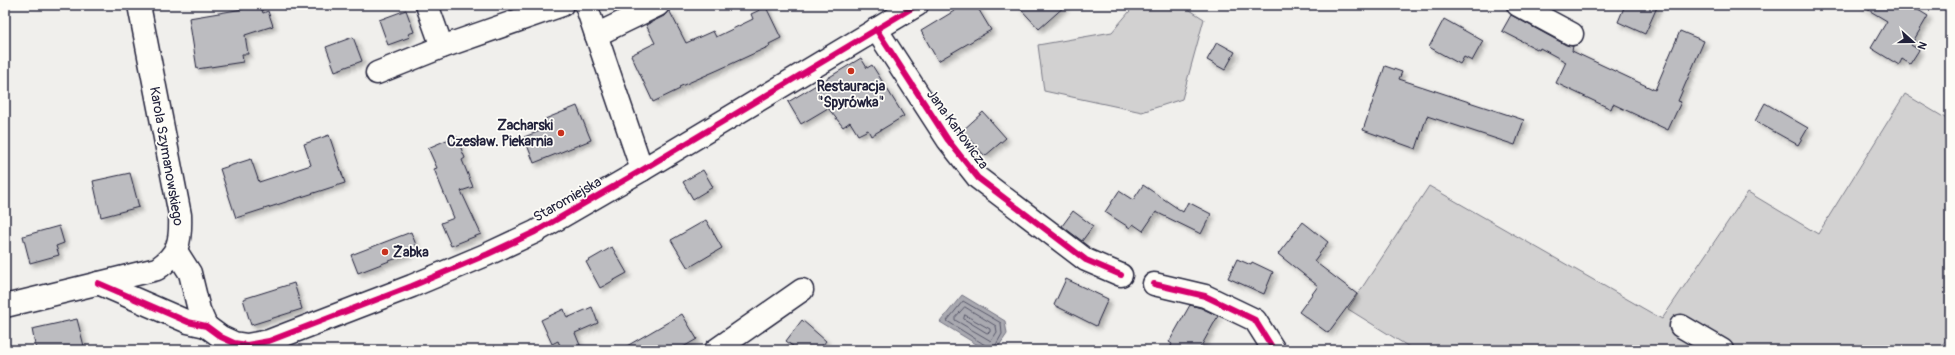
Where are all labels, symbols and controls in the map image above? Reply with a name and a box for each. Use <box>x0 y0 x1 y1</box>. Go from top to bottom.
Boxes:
north arrow <box>1893 22 1933 62</box>
text: N <box>1914 40 1929 52</box>
marker: Restauracja "Spyrówka" <box>846 66 856 76</box>
place label: Restauracja "Spyrówka" <box>817 78 886 111</box>
street label: Karola Szymanowskiego <box>146 85 187 228</box>
street label: Jana Karłowicza <box>923 86 992 172</box>
place label: Zacharski Czesław. Piekarnia <box>447 117 553 150</box>
marker: Zacharski Czesław. Piekarnia <box>556 128 566 138</box>
street label: Staromiejska <box>530 173 604 226</box>
place label: Żabka <box>393 244 429 261</box>
marker: Żabka <box>380 247 390 257</box>

